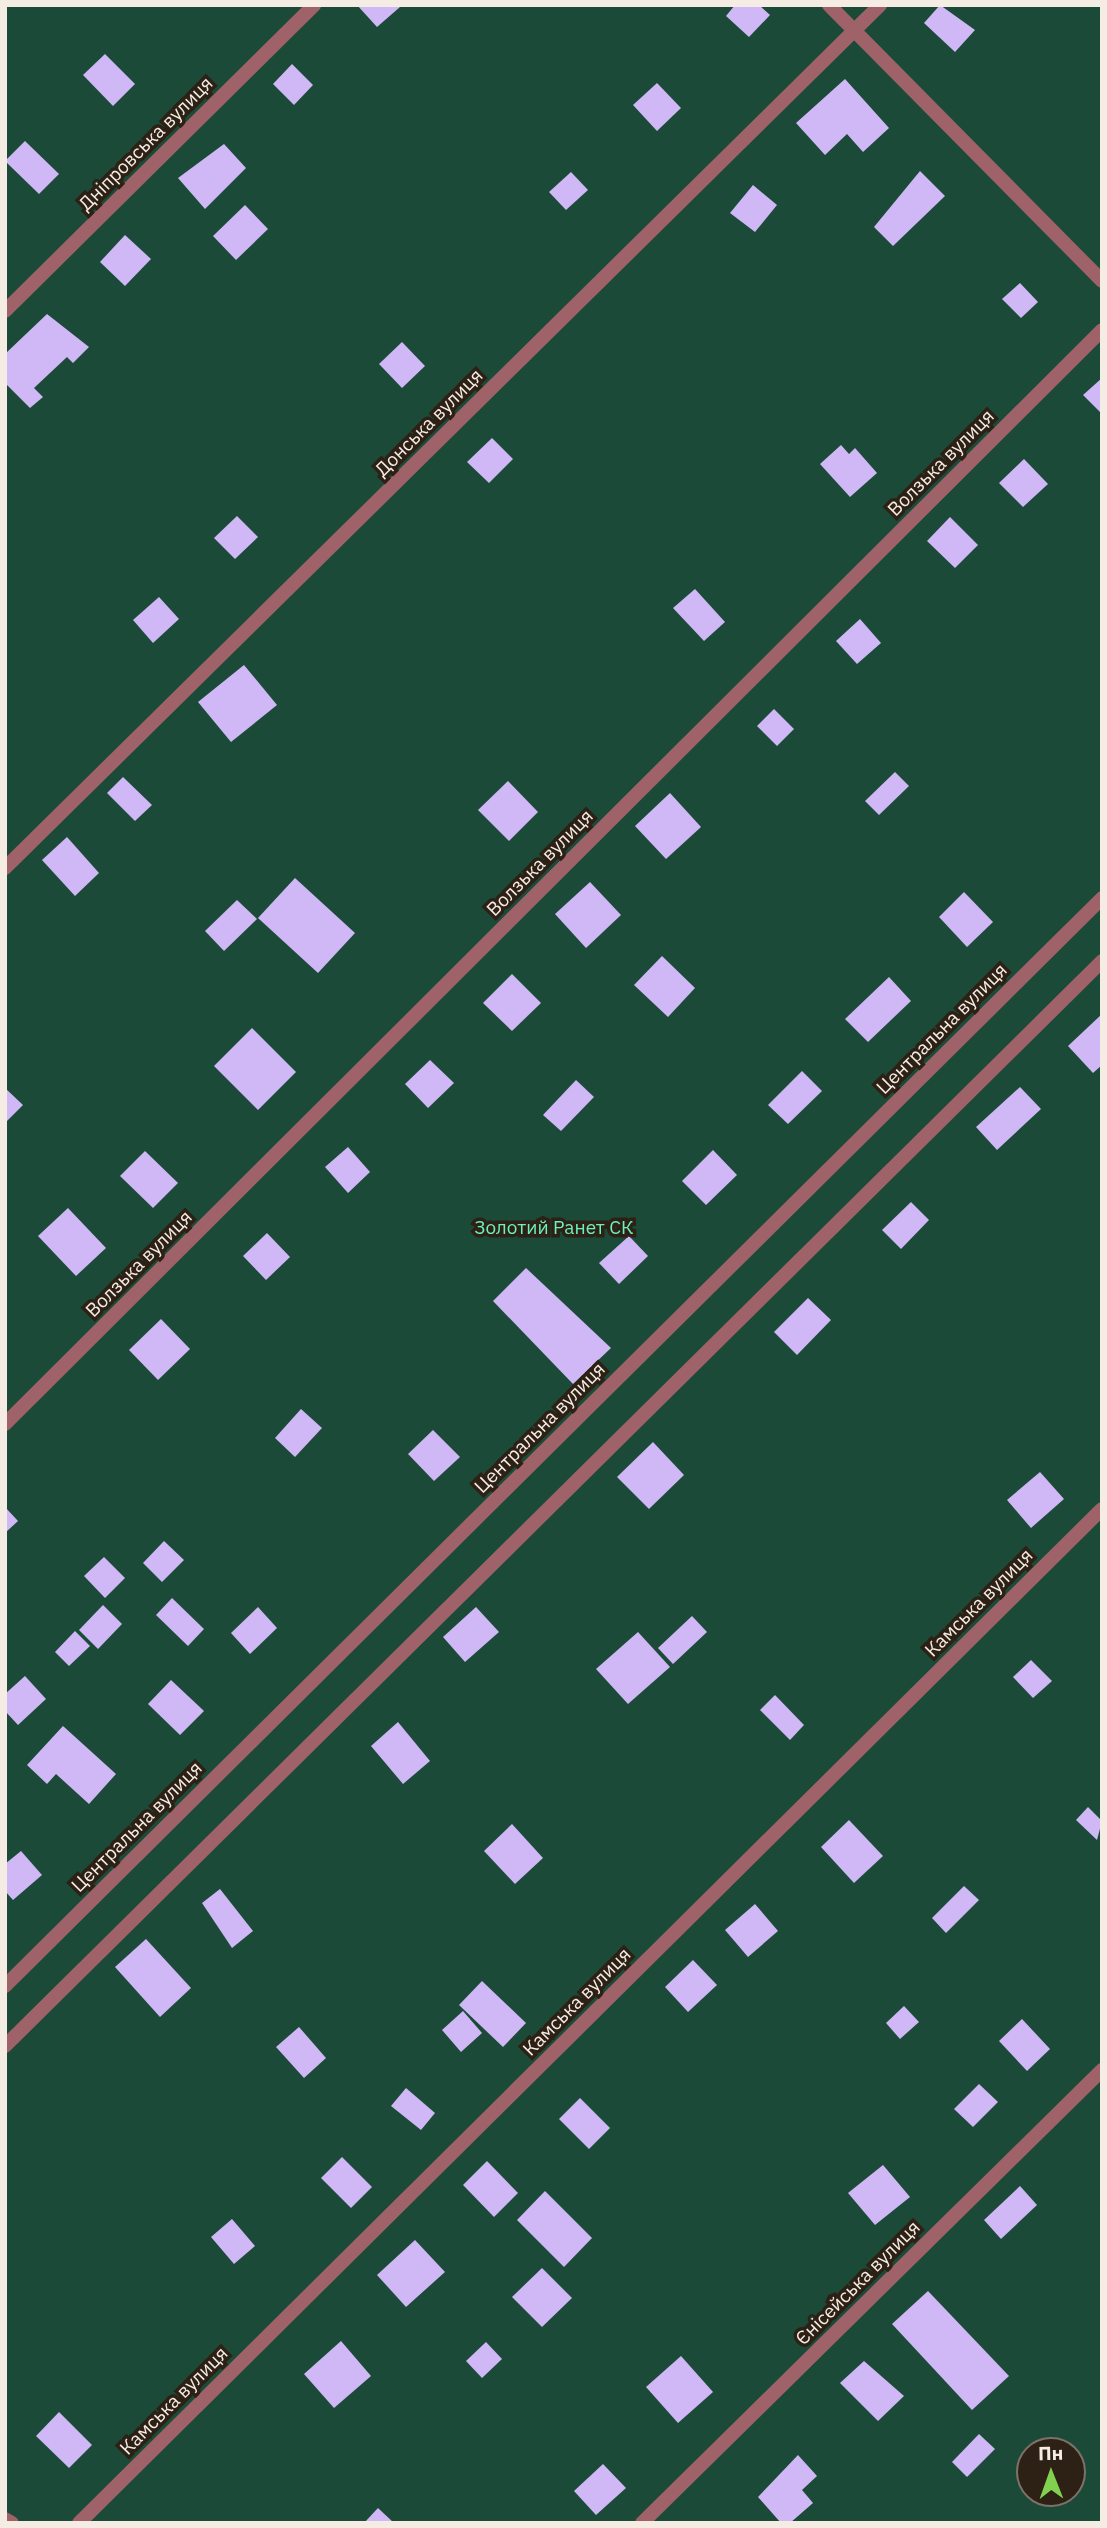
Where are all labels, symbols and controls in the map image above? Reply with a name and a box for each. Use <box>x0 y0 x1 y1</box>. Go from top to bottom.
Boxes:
street label: Дніпровська вулиця <box>74 72 218 216</box>
street label: Донська вулиця <box>370 364 488 482</box>
street label: Волзька вулиця <box>883 405 999 521</box>
street label: Волзька вулиця <box>482 805 598 921</box>
street label: Центральна вулиця <box>872 959 1012 1099</box>
street label: Волзька вулиця <box>81 1206 197 1322</box>
park label: Золотий Ранет СК <box>474 1217 634 1239</box>
street label: Центральна вулиця <box>470 1358 610 1498</box>
street label: Камська вулиця <box>920 1544 1038 1662</box>
street label: Центральна вулиця <box>67 1757 207 1897</box>
street label: Камська вулиця <box>518 1943 636 2061</box>
street label: Єнісейська вулиця <box>791 2216 925 2350</box>
street label: Камська вулиця <box>115 2342 233 2460</box>
north arrow <box>1016 2437 1086 2507</box>
text: Пн <box>1038 2441 1063 2465</box>

